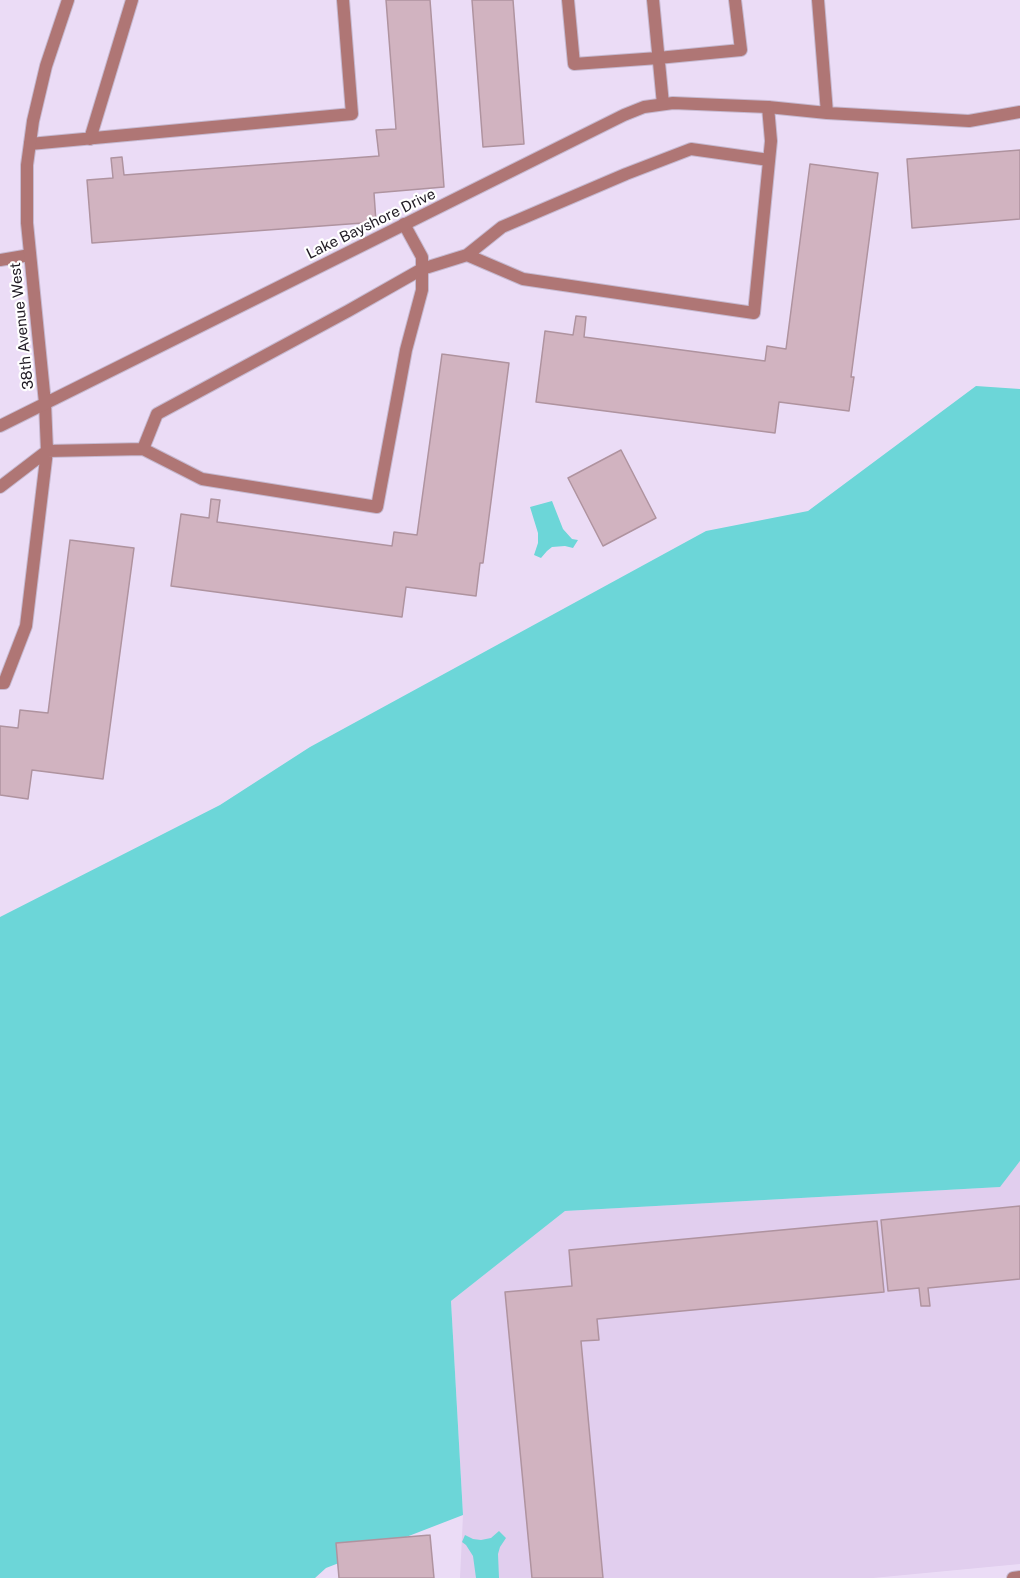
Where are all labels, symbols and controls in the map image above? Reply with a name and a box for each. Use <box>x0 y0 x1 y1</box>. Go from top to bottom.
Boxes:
street label: Lake Bayshore Drive <box>304 185 438 263</box>
street label: 38th Avenue West <box>6 262 38 390</box>

